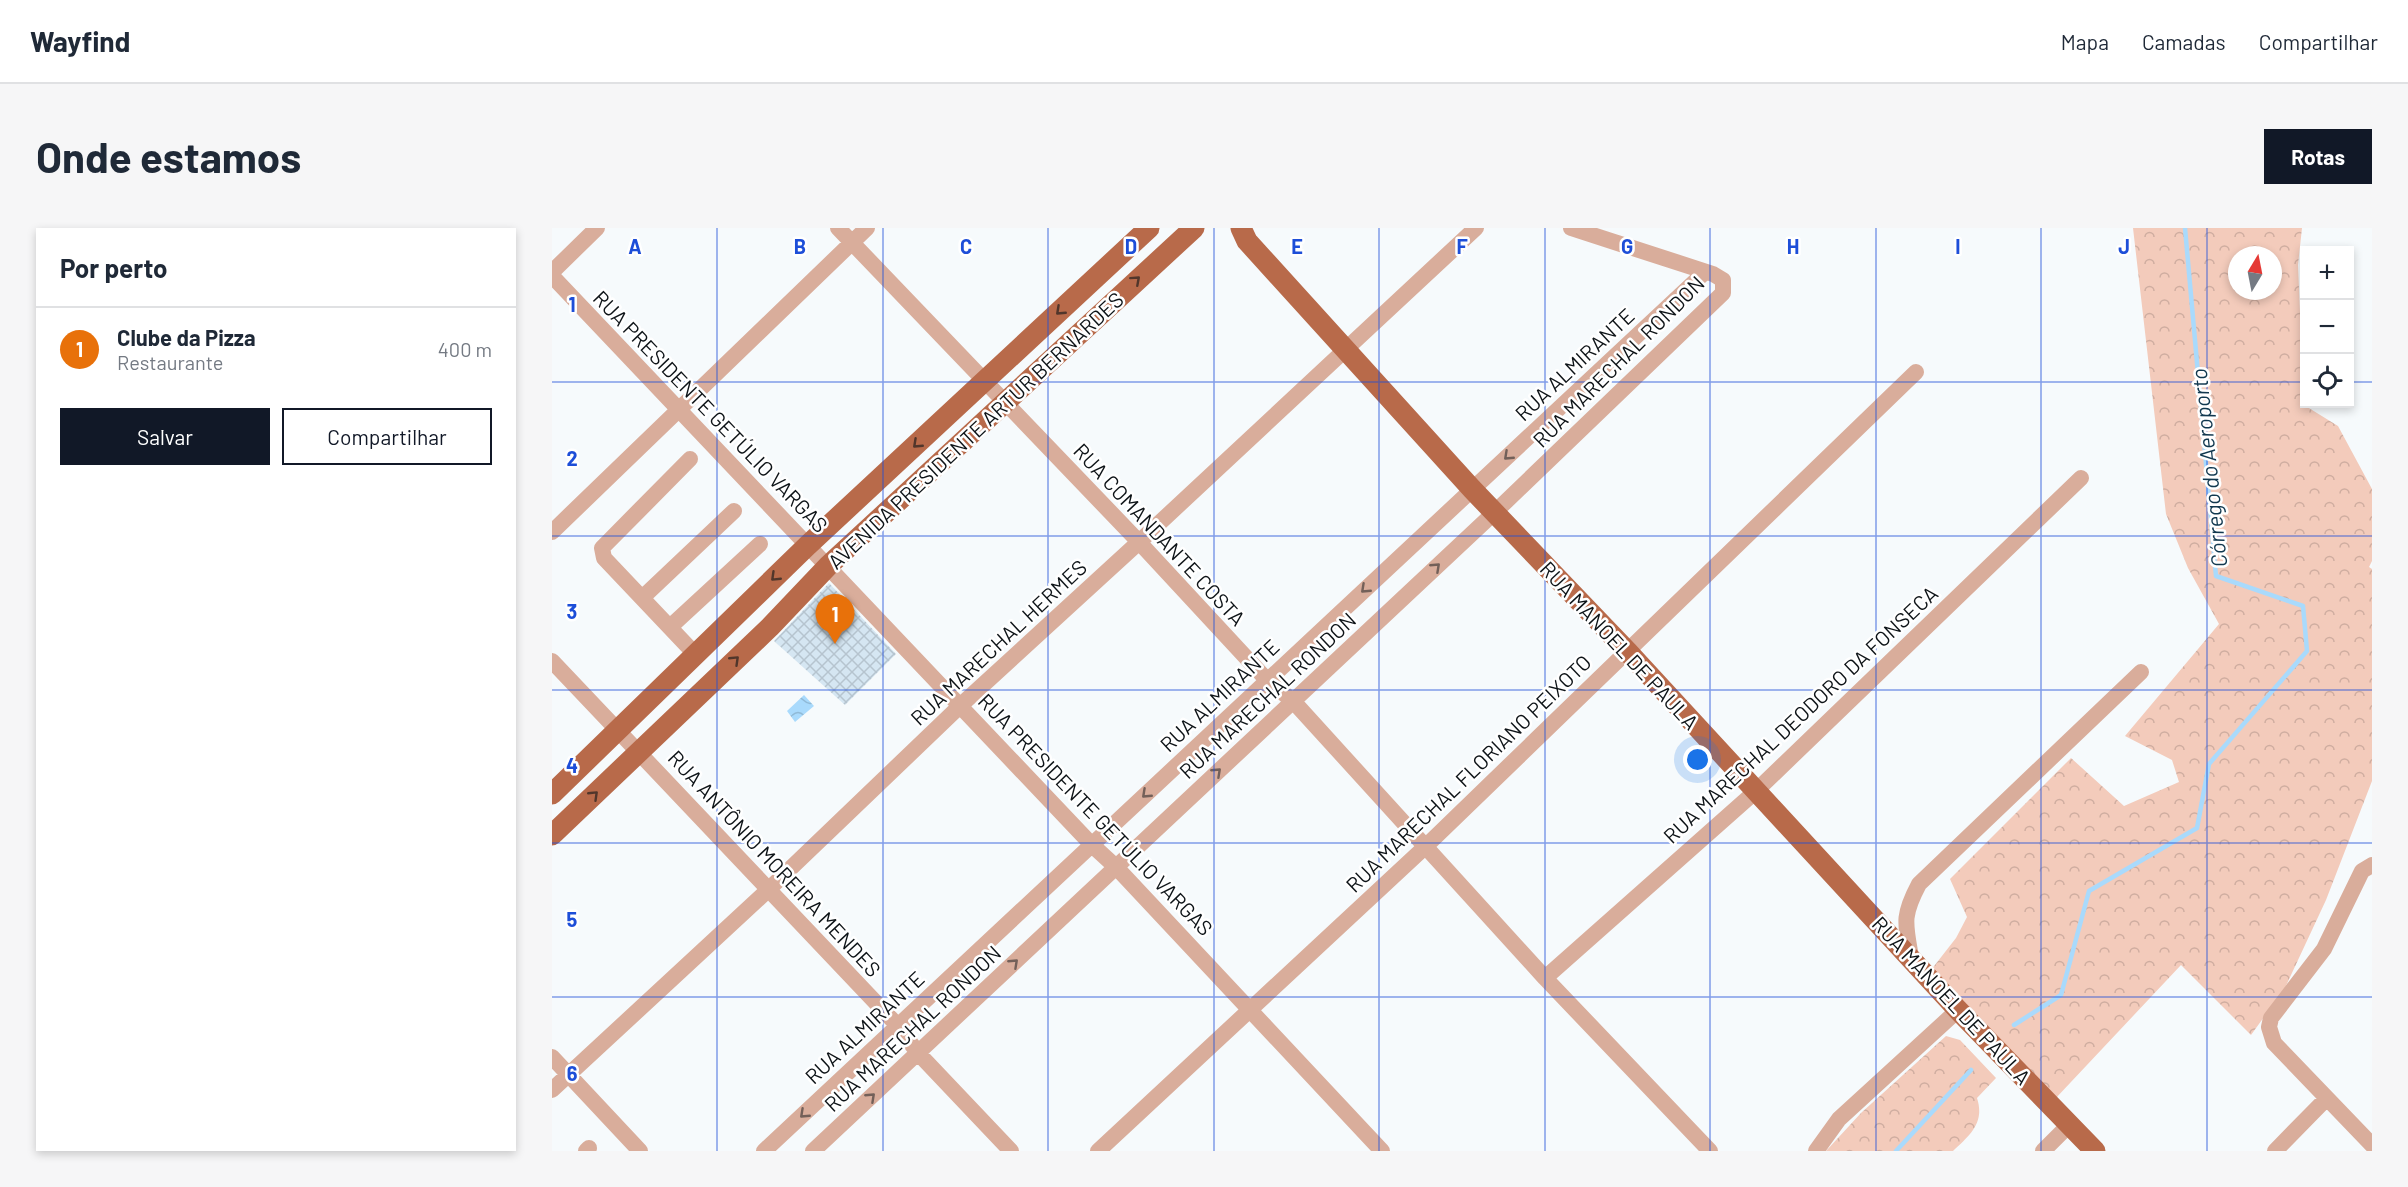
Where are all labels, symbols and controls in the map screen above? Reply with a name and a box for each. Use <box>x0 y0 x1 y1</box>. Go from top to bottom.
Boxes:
text: Wayfind <box>30 24 130 58</box>
text: Mapa <box>2061 29 2109 54</box>
text: Camadas <box>2142 29 2226 54</box>
text: Compartilhar <box>2259 29 2378 54</box>
button: Rotas <box>2264 129 2372 184</box>
text: Onde estamos <box>36 131 301 181</box>
text: A <box>628 234 642 258</box>
text: B <box>794 234 806 258</box>
text: C <box>960 234 972 258</box>
text: D <box>1125 234 1137 258</box>
text: E <box>1291 234 1303 258</box>
text: F <box>1456 234 1468 258</box>
text: G <box>1621 234 1633 258</box>
text: H <box>1787 234 1799 258</box>
text: I <box>1955 234 1961 258</box>
text: J <box>2118 234 2130 258</box>
north arrow <box>2228 246 2282 300</box>
map controls <box>2300 246 2354 408</box>
button: + <box>2300 246 2354 300</box>
text: Por perto <box>60 252 168 283</box>
street label: RUA MARECHAL RONDON <box>1527 270 1709 452</box>
one-way arrow <box>1129 277 1140 288</box>
street label: RUA PRESIDENTE GETÚLIO VARGAS <box>589 285 833 537</box>
street label: AVENIDA PRESIDENTE ARTUR BERNARDES <box>822 286 1128 574</box>
text: 1 <box>568 292 576 316</box>
button: − <box>2300 300 2354 354</box>
street label: RUA ALMIRANTE <box>1509 302 1639 426</box>
one-way arrow <box>1056 304 1067 315</box>
text: Clube da Pizza <box>117 324 256 350</box>
text: 1 <box>76 337 83 361</box>
text: 400 m <box>438 337 492 361</box>
text: Restaurante <box>117 350 223 374</box>
button: locate <box>2300 354 2354 408</box>
water label: Córrego do Aeroporto <box>2185 367 2231 569</box>
button: Salvar <box>60 408 270 465</box>
button: Compartilhar <box>282 408 492 465</box>
one-way arrow <box>914 437 924 448</box>
street label: RUA COMANDANTE COSTA <box>1069 438 1251 631</box>
text: 2 <box>566 446 578 470</box>
one-way arrow <box>1504 449 1514 460</box>
street label: RUA MARECHAL HERMES <box>905 554 1091 730</box>
street label: RUA MANOEL DE PAULA <box>1536 556 1705 734</box>
one-way arrow <box>1429 564 1440 575</box>
one-way arrow <box>771 570 781 581</box>
street label: RUA MARECHAL DEODORO DA FONSECA <box>1658 580 1943 848</box>
one-way arrow <box>1362 582 1372 593</box>
pin: 1 <box>816 594 854 644</box>
text: 3 <box>567 599 577 623</box>
street label: RUA MARECHAL RONDON <box>1174 607 1360 783</box>
street label: RUA ALMIRANTE <box>1154 633 1284 757</box>
street label: RUA MARECHAL FLORIANO PEIXOTO <box>1340 649 1596 897</box>
one-way arrow <box>729 656 739 667</box>
street label: RUA PRESIDENTE GETÚLIO VARGAS <box>974 688 1218 940</box>
street label: RUA ANTÔNIO MOREIRA MENDES <box>663 745 887 981</box>
your location <box>1683 745 1712 774</box>
text: 4 <box>566 753 578 777</box>
one-way arrow <box>1210 769 1221 780</box>
one-way arrow <box>1142 787 1153 798</box>
one-way arrow <box>587 791 598 802</box>
text: 5 <box>567 907 578 931</box>
street label: RUA MANOEL DE PAULA <box>1868 911 2037 1089</box>
street label: RUA MARECHAL RONDON <box>819 940 1005 1116</box>
one-way arrow <box>1007 959 1017 970</box>
street label: RUA ALMIRANTE <box>799 965 929 1089</box>
text: 6 <box>567 1061 578 1085</box>
one-way arrow <box>864 1093 875 1104</box>
one-way arrow <box>800 1106 811 1117</box>

